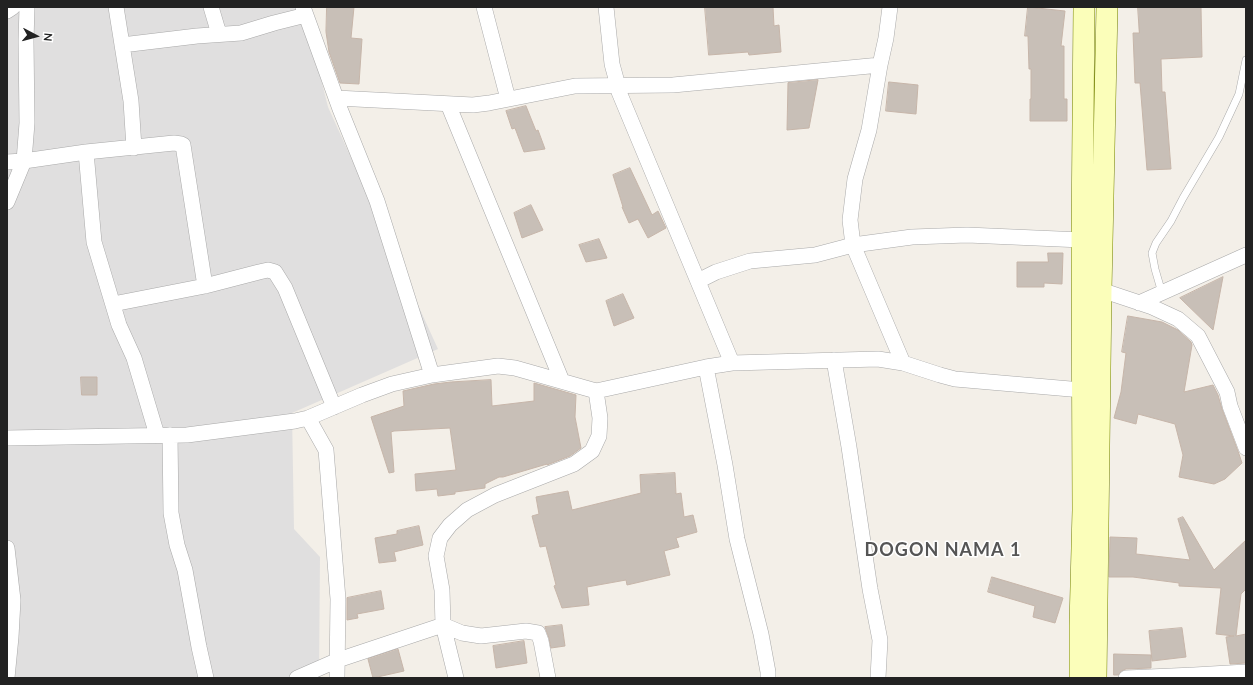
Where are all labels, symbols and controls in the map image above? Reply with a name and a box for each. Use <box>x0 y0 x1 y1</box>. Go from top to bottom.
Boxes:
north arrow <box>16 16 56 56</box>
text: N <box>42 32 55 42</box>
district label: DOGON NAMA 1 <box>865 539 1021 561</box>

